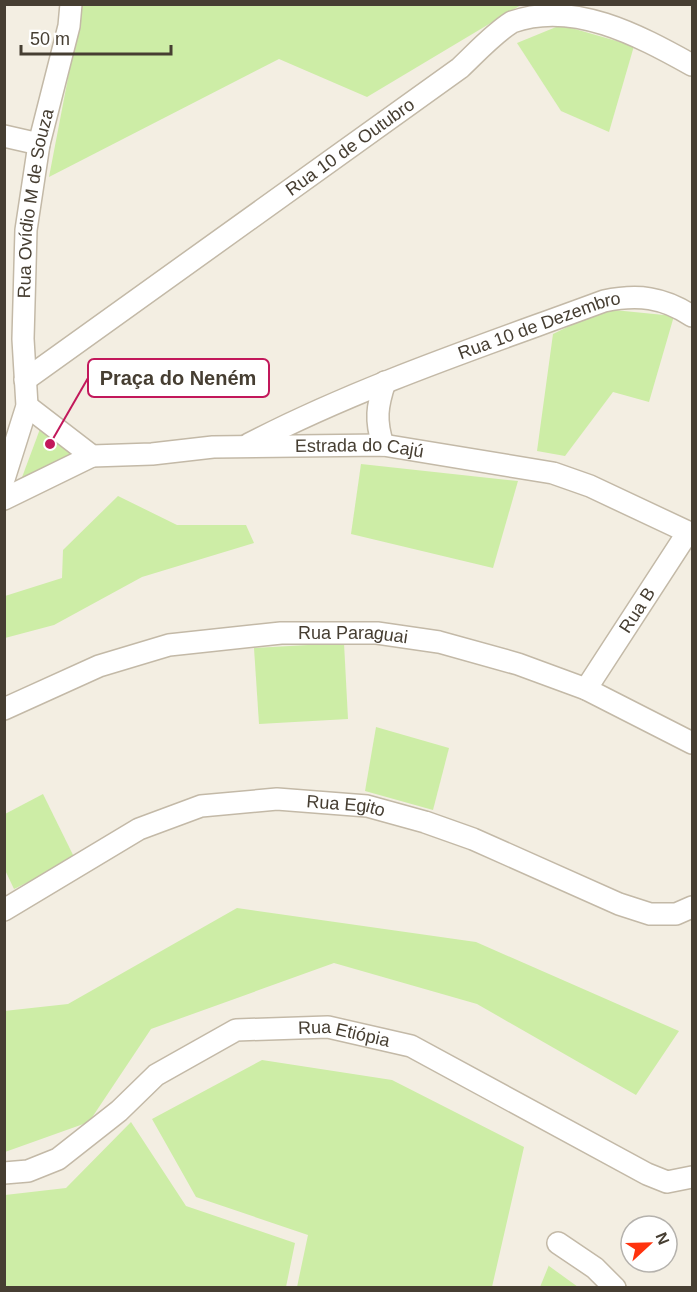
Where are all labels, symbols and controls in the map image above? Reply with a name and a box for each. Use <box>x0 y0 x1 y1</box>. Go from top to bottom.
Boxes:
scale bar <box>21 18 171 56</box>
text: 50 m <box>30 29 70 49</box>
street label: Rua 10 de Outubro <box>282 94 418 200</box>
street label: Rua Ovídio M de Souza <box>14 106 58 299</box>
street label: Rua 10 de Dezembro <box>455 288 622 363</box>
callout: Praça do Neném <box>88 359 269 397</box>
text: Praça do Neném <box>100 367 256 389</box>
street label: Estrada do Cajú <box>295 435 425 462</box>
street label: Rua B <box>615 584 659 637</box>
street label: Rua Paraguai <box>298 623 409 647</box>
street label: Rua Egito <box>306 791 387 821</box>
street label: Rua Etiópia <box>298 1017 393 1051</box>
north arrow <box>619 1214 679 1274</box>
text: N <box>652 1230 672 1247</box>

